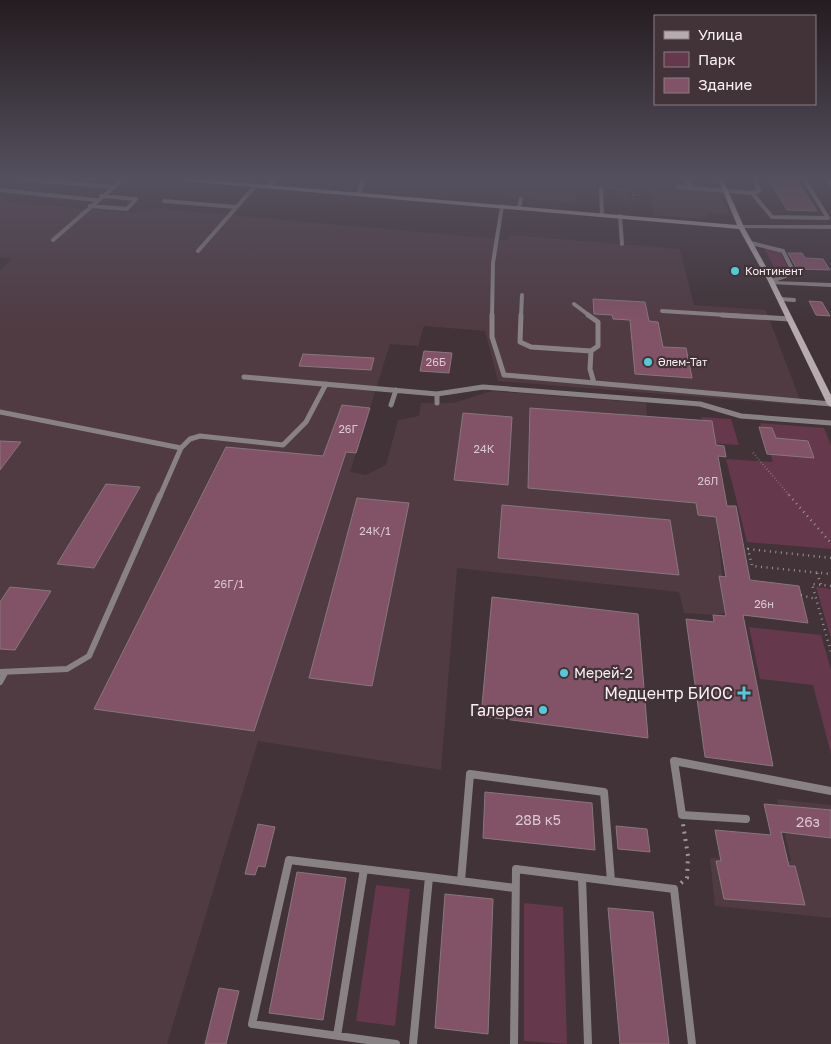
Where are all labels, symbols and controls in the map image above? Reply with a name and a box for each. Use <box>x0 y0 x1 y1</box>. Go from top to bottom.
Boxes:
legend <box>654 15 816 105</box>
text: Улица <box>698 25 743 43</box>
text: Парк <box>698 50 736 68</box>
text: Здание <box>698 75 752 93</box>
place label: Континент <box>745 264 804 277</box>
marker: Континент <box>729 265 741 277</box>
house number: 26Б <box>426 355 446 368</box>
place label: Әлем-Тат <box>658 355 708 368</box>
marker: Әлем-Тат <box>642 356 654 368</box>
house number: 26Г <box>338 422 358 435</box>
house number: 24К <box>474 442 495 455</box>
house number: 26Л <box>698 474 718 487</box>
house number: 24К/1 <box>359 524 391 537</box>
house number: 26Г/1 <box>214 577 244 590</box>
house number: 26н <box>754 597 774 610</box>
place label: Мерей-2 <box>574 664 633 681</box>
marker: Мерей-2 <box>558 667 570 679</box>
place label: Медцентр БИОС <box>604 683 733 703</box>
marker: Медцентр БИОС <box>737 686 751 700</box>
place label: Галерея <box>470 700 533 720</box>
marker: Галерея <box>537 704 549 716</box>
house number: 28В к5 <box>515 811 561 828</box>
house number: 26з <box>796 813 820 830</box>

